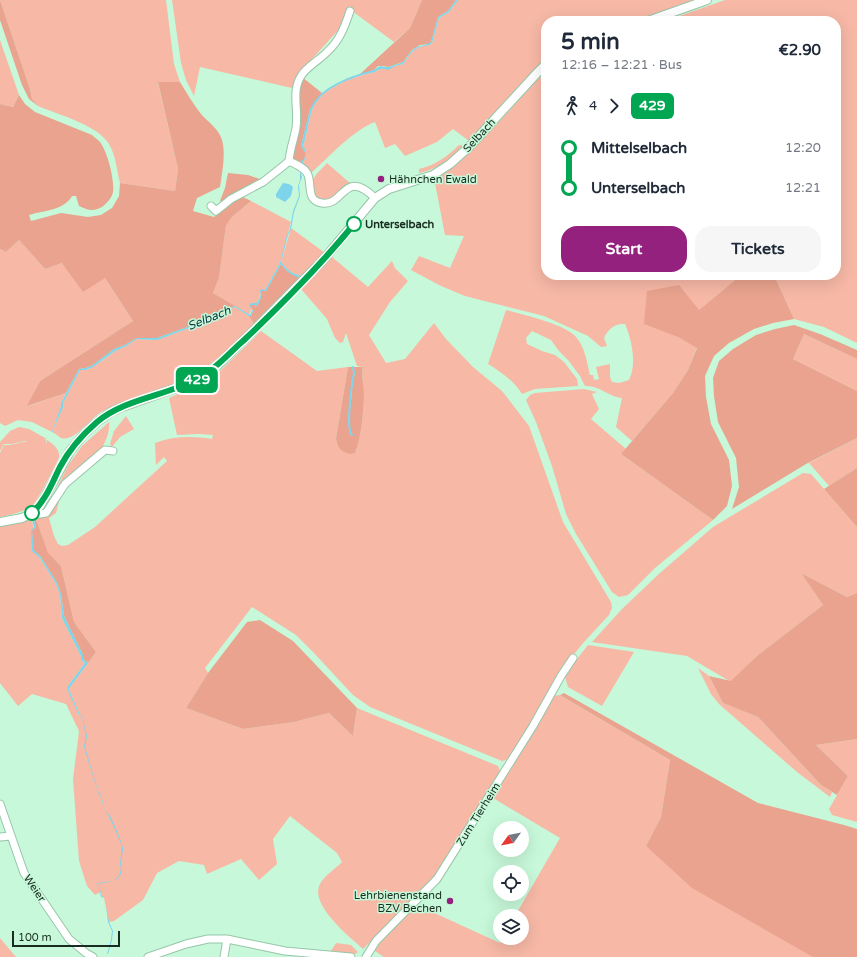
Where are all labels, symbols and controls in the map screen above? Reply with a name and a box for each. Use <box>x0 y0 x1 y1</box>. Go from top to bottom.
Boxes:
text: 5 min <box>561 29 620 55</box>
text: €2.90 <box>779 41 821 59</box>
text: 12:16 – 12:21 · Bus <box>561 57 682 73</box>
icon: walk <box>561 95 583 117</box>
icon: forward <box>603 95 625 117</box>
text: 429 <box>639 97 666 114</box>
text: 4 <box>589 98 597 114</box>
street label: Selbach <box>460 116 498 155</box>
text: Mittelselbach <box>591 139 687 157</box>
text: 12:20 <box>785 140 821 156</box>
place label: Hähnchen Ewald <box>389 173 477 186</box>
marker: Hähnchen Ewald <box>376 174 386 184</box>
text: Unterselbach <box>591 179 685 197</box>
text: 12:21 <box>785 180 821 196</box>
marker: Unterselbach <box>346 216 362 232</box>
place label: Unterselbach <box>365 218 435 231</box>
button: Start <box>561 226 687 272</box>
button: Tickets <box>695 226 821 272</box>
water label: Selbach <box>185 303 233 333</box>
line badge: 429 <box>174 367 220 393</box>
text: 429 <box>184 371 210 388</box>
unlabelled marker <box>24 505 40 521</box>
street label: Zum Tierheim <box>454 780 503 848</box>
north arrow <box>493 821 529 857</box>
map controls <box>493 821 529 945</box>
button: locate <box>493 865 529 901</box>
street label: Weier <box>21 872 49 905</box>
place label: Lehrbienenstand BZV Bechen <box>354 889 442 915</box>
marker: Lehrbienenstand BZV Bechen <box>445 896 455 906</box>
button: layers <box>493 909 529 945</box>
scale bar <box>12 929 120 948</box>
text: 100 m <box>18 931 52 944</box>

